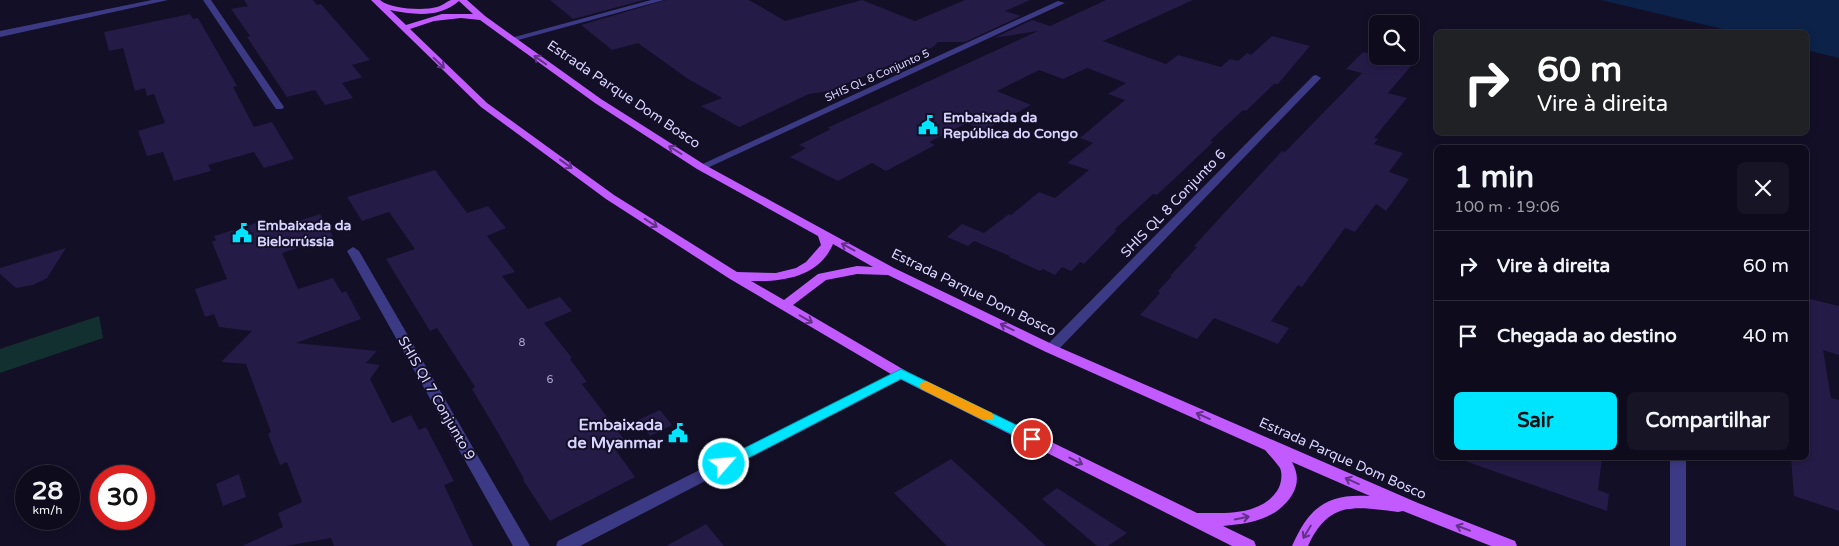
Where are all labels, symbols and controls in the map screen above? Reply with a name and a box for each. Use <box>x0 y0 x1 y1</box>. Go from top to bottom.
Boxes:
map controls <box>1369 15 1419 65</box>
button: search <box>1369 15 1419 65</box>
street label: Estrada Parque Dom Bosco <box>544 37 704 152</box>
street label: SHIS QL 8 Conjunto 5 <box>823 46 932 104</box>
text: 60 m <box>1537 49 1622 91</box>
icon: right <box>1454 50 1519 115</box>
one-way arrow <box>533 55 547 65</box>
one-way arrow <box>433 57 446 69</box>
text: Vire à direita <box>1537 91 1668 117</box>
place label: Embaixada da República do Congo <box>943 109 1078 142</box>
public building icon: Embaixada da República do Congo <box>917 114 939 136</box>
one-way arrow <box>669 145 683 155</box>
street label: SHIS QL 8 Conjunto 6 <box>1117 145 1230 261</box>
one-way arrow <box>559 159 572 170</box>
text: 1 min <box>1454 159 1534 196</box>
button: close <box>1737 162 1789 214</box>
text: 100 m · 19:06 <box>1454 197 1560 217</box>
place label: Embaixada da Bielorrússia <box>257 217 351 250</box>
one-way arrow <box>644 217 658 228</box>
public building icon: Embaixada da Bielorrússia <box>231 222 253 244</box>
one-way arrow <box>840 242 855 252</box>
street label: Estrada Parque Dom Bosco <box>889 245 1059 340</box>
icon: right <box>1454 252 1482 280</box>
text: Vire à direita <box>1497 255 1610 277</box>
text: 60 m <box>1743 255 1789 277</box>
one-way arrow <box>798 315 813 324</box>
one-way arrow <box>1000 322 1015 332</box>
icon: arrive <box>1454 322 1482 350</box>
text: Chegada ao destino <box>1497 325 1677 347</box>
text: 40 m <box>1743 325 1789 347</box>
street label: SHIS QI 7 Conjunto 9 <box>394 333 479 463</box>
house number: 8 <box>519 336 526 349</box>
house number: 6 <box>547 373 554 386</box>
button: Sair <box>1454 392 1617 450</box>
button: Compartilhar <box>1627 392 1789 450</box>
one-way arrow <box>1196 410 1211 420</box>
street label: Estrada Parque Dom Bosco <box>1256 414 1429 503</box>
place label: Embaixada de Myanmar <box>567 415 664 453</box>
pin <box>1011 418 1053 460</box>
public building icon: Embaixada de Myanmar <box>667 422 689 444</box>
icon: arrive <box>1018 425 1046 453</box>
position arrow <box>697 437 749 489</box>
one-way arrow <box>1068 457 1083 466</box>
speed limit sign: 30 <box>90 465 155 530</box>
text: 28 <box>32 476 63 506</box>
one-way arrow <box>1345 476 1360 486</box>
text: km/h <box>32 503 63 517</box>
one-way arrow <box>1234 512 1250 522</box>
one-way arrow <box>1456 523 1472 532</box>
one-way arrow <box>1301 525 1311 539</box>

